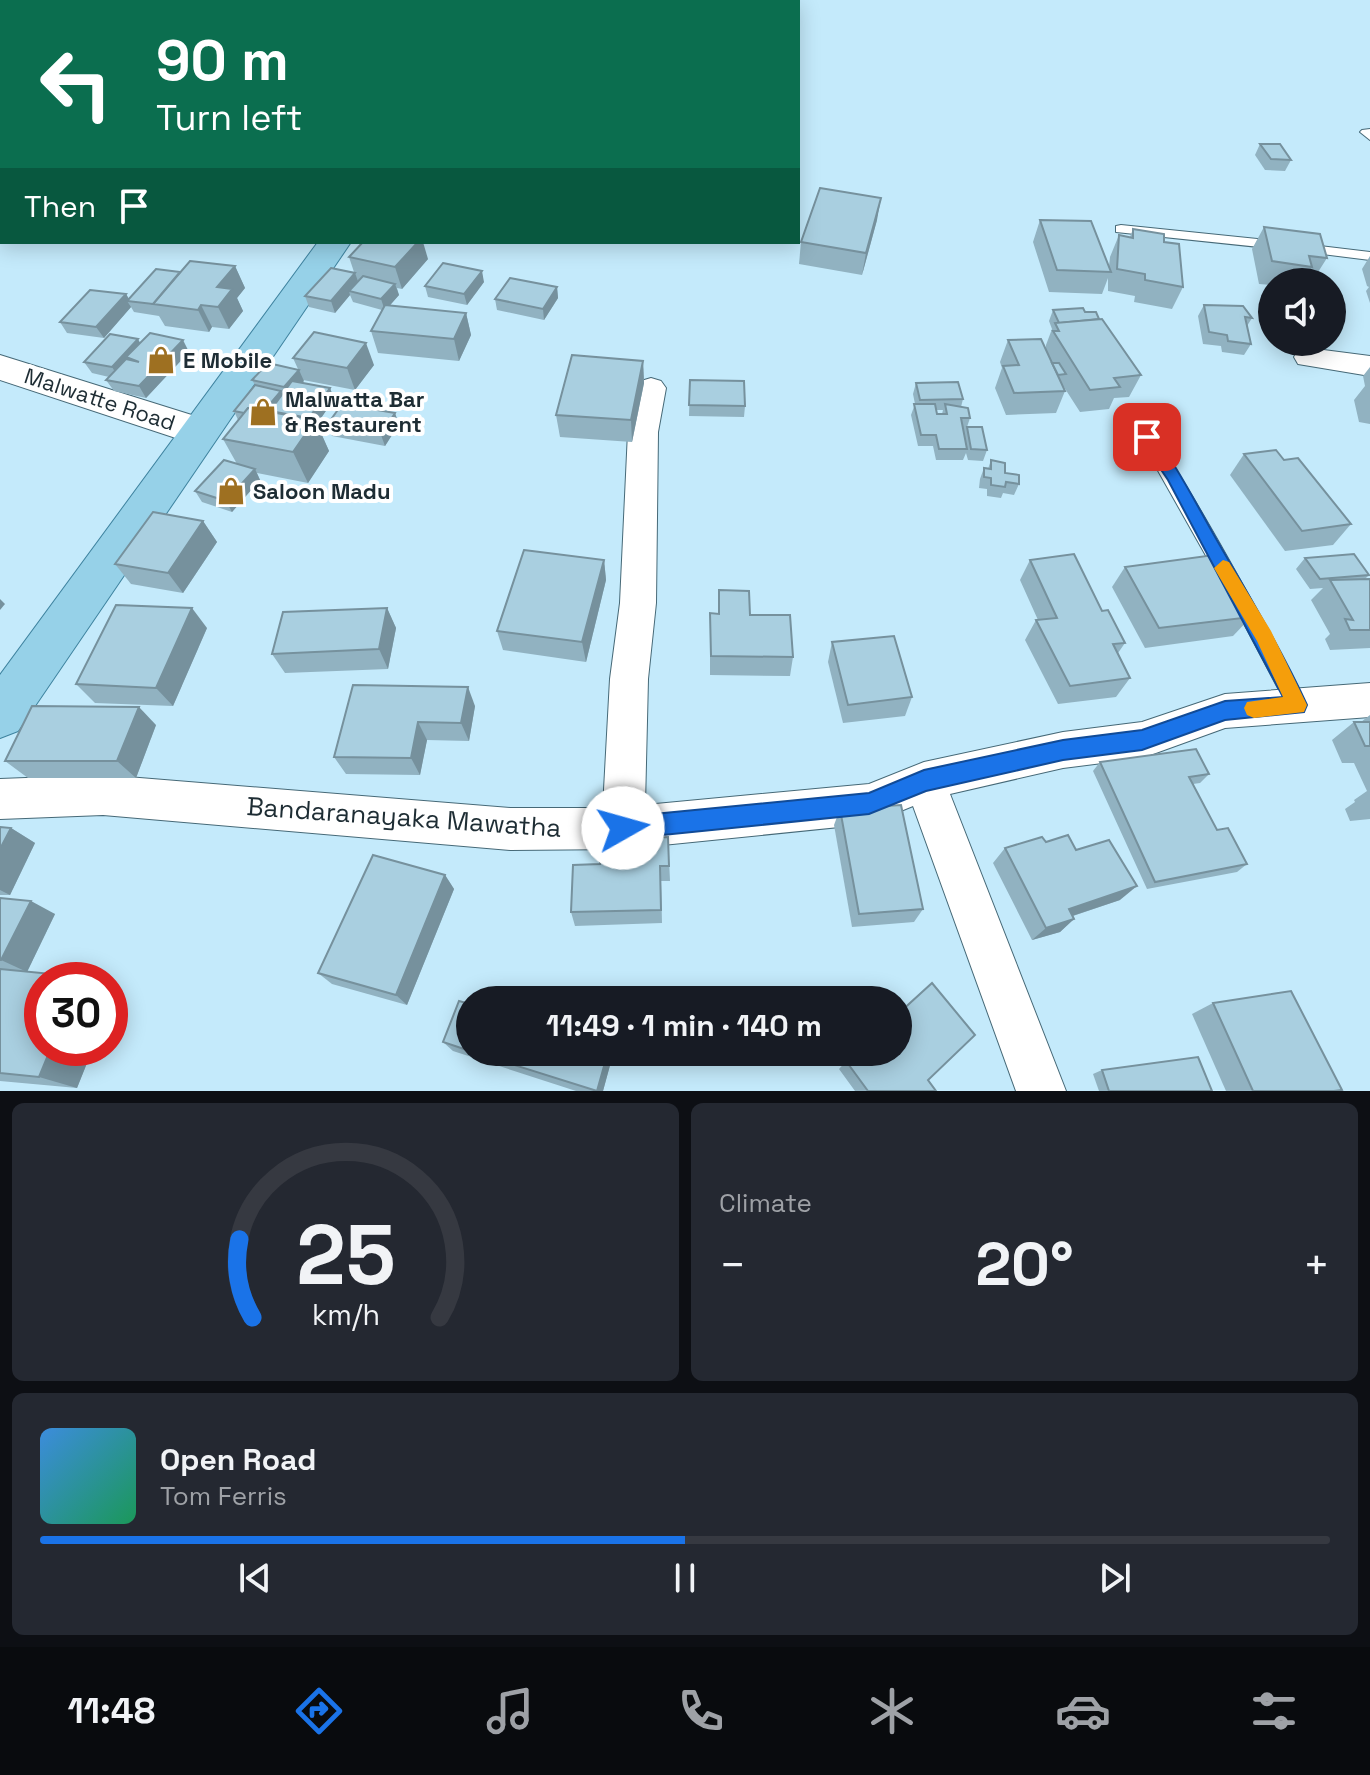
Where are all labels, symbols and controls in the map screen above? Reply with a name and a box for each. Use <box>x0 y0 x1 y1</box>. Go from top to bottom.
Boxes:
text: 90 m <box>156 25 289 96</box>
icon: left <box>24 32 128 136</box>
text: Turn left <box>156 95 303 141</box>
icon: arrive <box>112 184 156 228</box>
text: Then <box>24 187 96 226</box>
map controls <box>1258 268 1346 356</box>
button: sound <box>1258 268 1346 356</box>
shop icon: E Mobile <box>146 345 176 375</box>
place label: E Mobile <box>183 346 272 374</box>
street label: Malwatte Road <box>21 361 179 437</box>
place label: Malwatta Bar & Restaurent <box>285 385 425 438</box>
shop icon: Malwatta Bar & Restaurent <box>248 397 278 427</box>
pin <box>1113 403 1181 471</box>
icon: arrive <box>1125 415 1169 459</box>
shop icon: Saloon Madu <box>216 476 246 506</box>
place label: Saloon Madu <box>253 477 390 505</box>
position arrow <box>581 786 665 870</box>
street label: Bandaranayaka Mawatha <box>245 789 563 845</box>
speed limit sign: 30 <box>24 962 128 1066</box>
text: 11:49 · 1 min · 140 m <box>546 1006 822 1045</box>
text: Climate <box>719 1186 812 1220</box>
text: 25 <box>296 1202 395 1308</box>
text: 20° <box>975 1226 1074 1303</box>
text: − <box>719 1237 746 1293</box>
text: + <box>1303 1237 1330 1293</box>
text: km/h <box>311 1297 380 1333</box>
text: Open Road <box>160 1440 316 1479</box>
text: Tom Ferris <box>160 1479 287 1513</box>
icon: previous <box>233 1556 277 1600</box>
icon: pause <box>663 1556 707 1600</box>
icon: next <box>1093 1556 1137 1600</box>
icon: directions <box>291 1683 347 1739</box>
icon: music <box>482 1683 538 1739</box>
icon: phone <box>673 1683 729 1739</box>
icon: climate <box>864 1683 920 1739</box>
icon: car <box>1055 1683 1111 1739</box>
icon: filters <box>1246 1683 1302 1739</box>
text: 11:48 <box>68 1688 155 1734</box>

